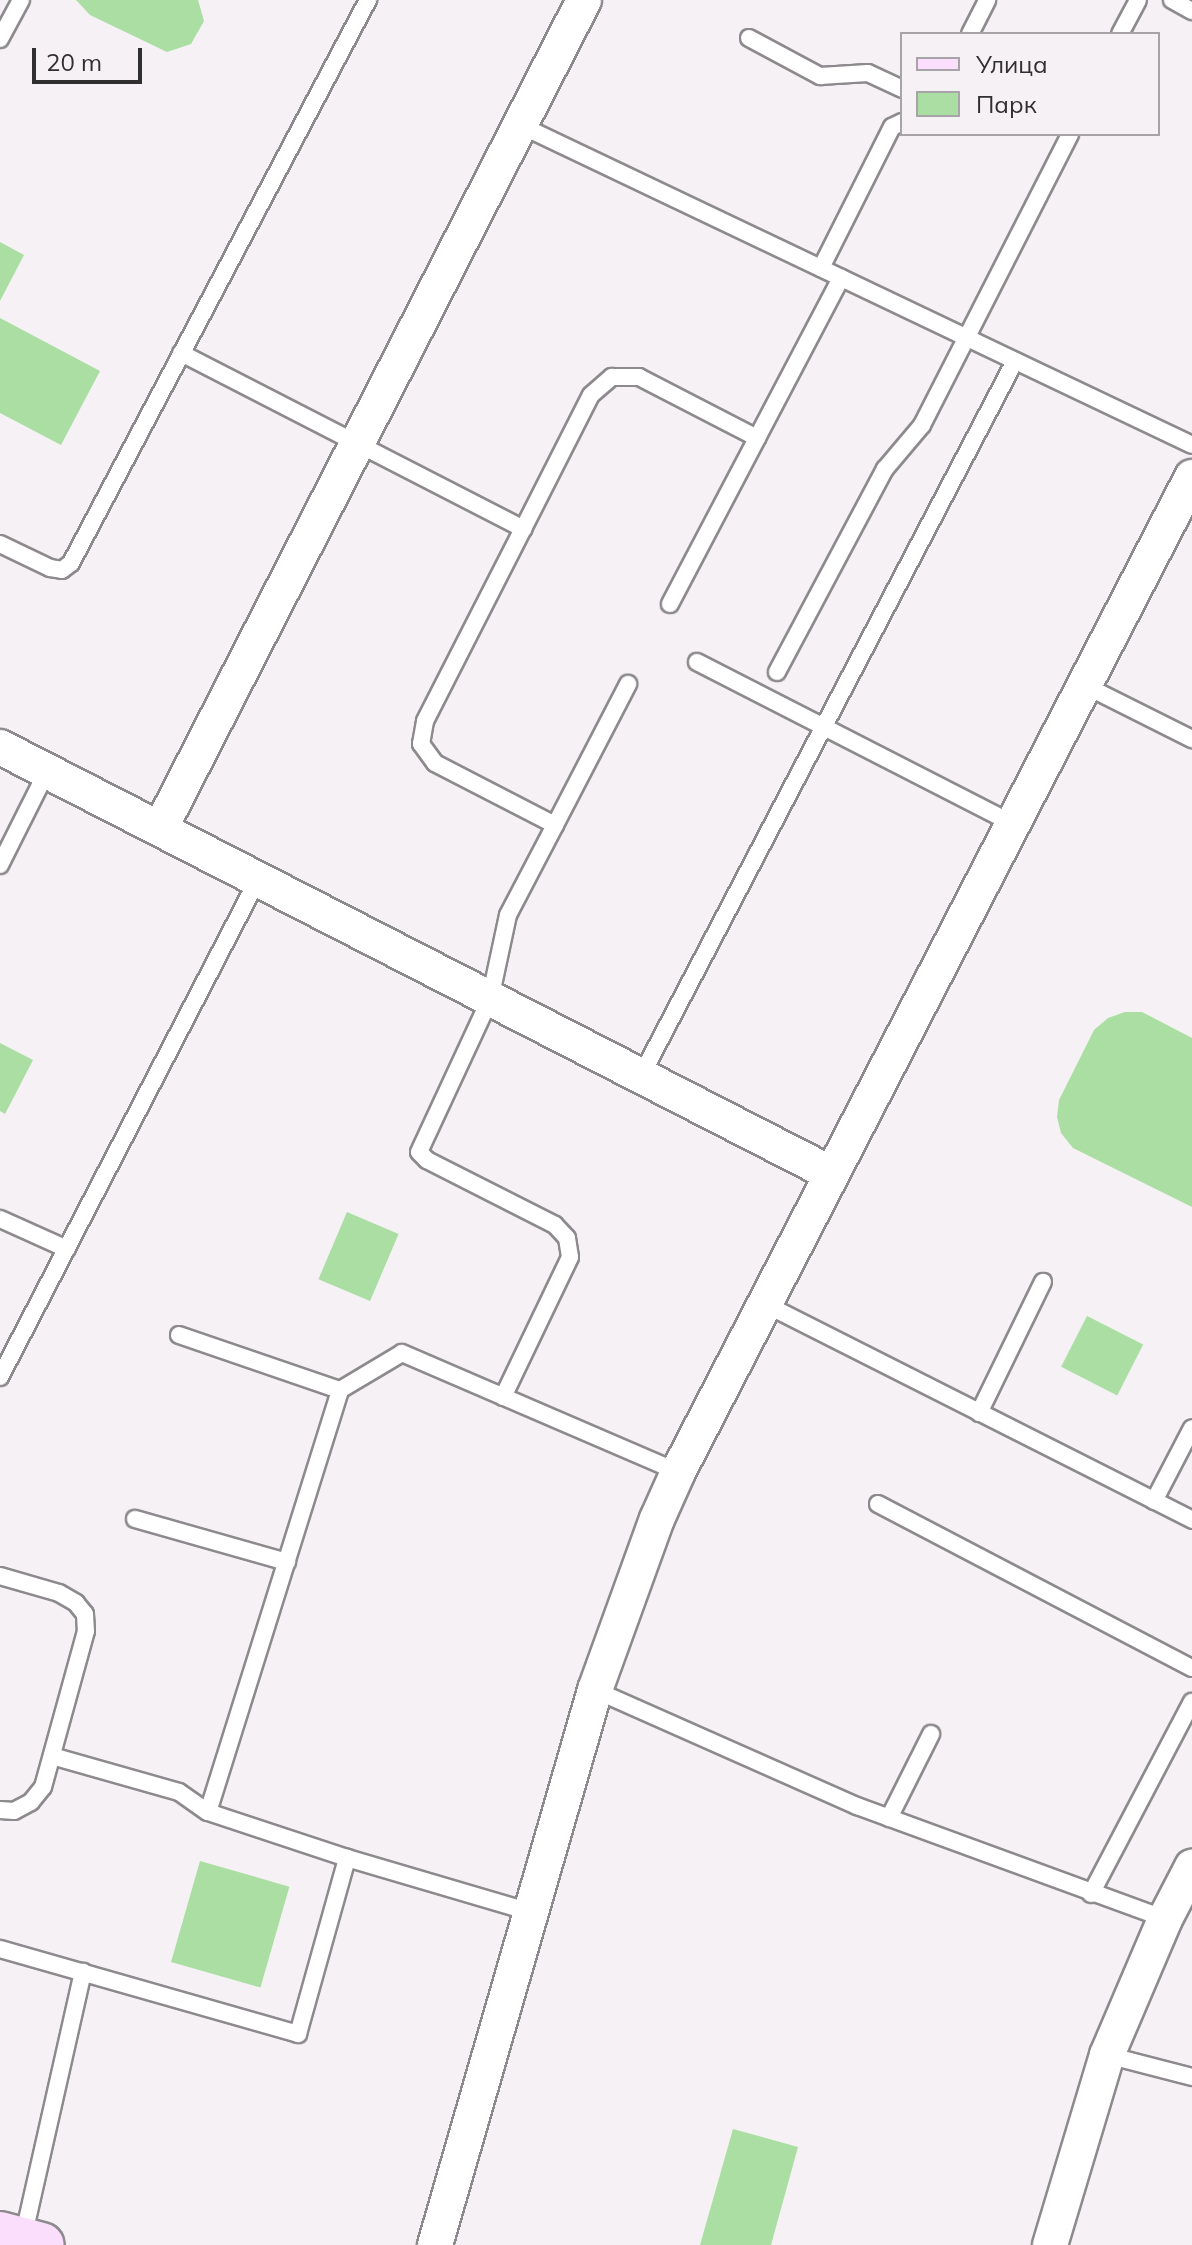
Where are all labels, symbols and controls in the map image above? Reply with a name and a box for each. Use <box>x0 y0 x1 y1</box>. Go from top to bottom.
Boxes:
scale bar <box>36 32 146 82</box>
legend <box>900 32 1160 136</box>
text: 20 m <box>46 47 102 77</box>
text: Улица <box>976 49 1048 79</box>
text: Парк <box>976 89 1037 119</box>

